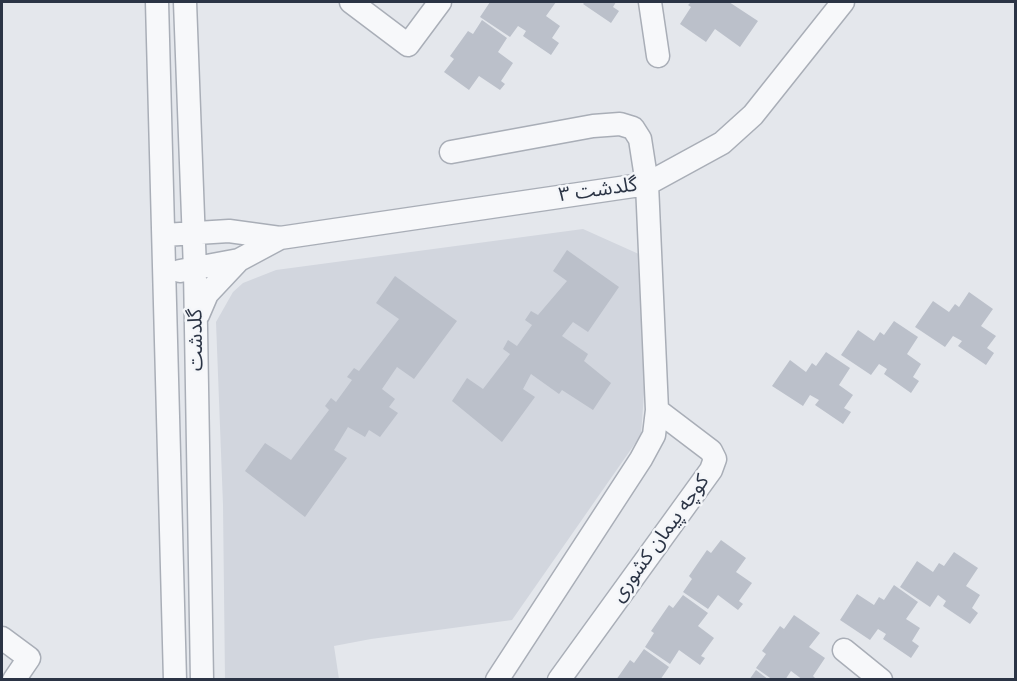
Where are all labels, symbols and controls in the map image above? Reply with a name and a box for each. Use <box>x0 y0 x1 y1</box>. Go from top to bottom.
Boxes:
street label: گلدشت ۳ <box>557 174 639 208</box>
street label: گلدشت <box>184 309 210 371</box>
street label: کوچه پیمان کشوری <box>607 471 715 607</box>

